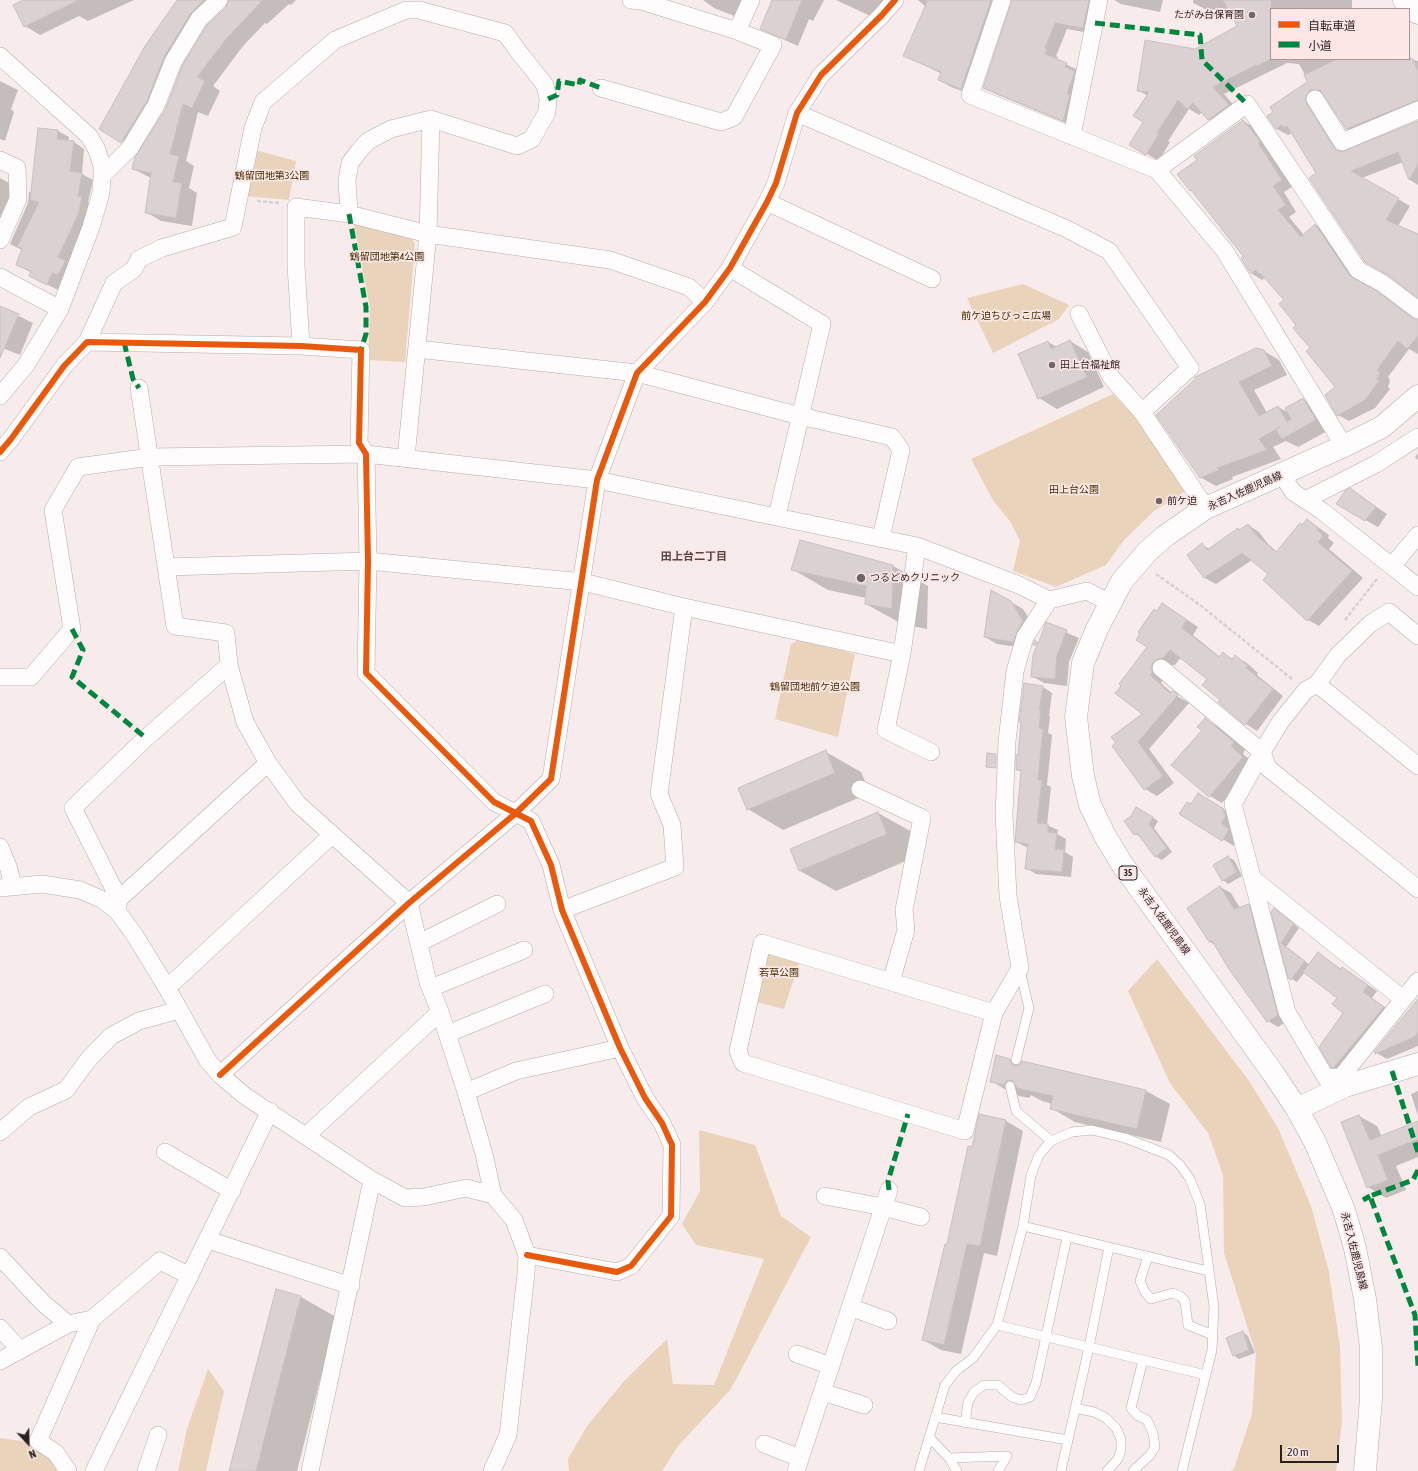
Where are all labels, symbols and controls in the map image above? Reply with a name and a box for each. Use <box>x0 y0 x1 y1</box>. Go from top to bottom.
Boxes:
legend <box>1270 8 1410 60</box>
place label: たがみ台保育園 <box>1174 9 1244 21</box>
marker: たがみ台保育園 <box>1247 10 1257 20</box>
text: 自転車道 <box>1308 19 1356 33</box>
text: 小道 <box>1308 39 1332 53</box>
park label: 鶴留団地第3公園 <box>235 170 309 182</box>
park label: 鶴留団地第4公園 <box>350 251 424 263</box>
park label: 前ケ迫ちびっこ広場 <box>961 310 1051 322</box>
place label: 田上台福祉館 <box>1060 359 1120 371</box>
marker: 田上台福祉館 <box>1047 360 1057 370</box>
street label: 永吉入佐鹿児島線 <box>1206 469 1284 513</box>
park label: 田上台公園 <box>1049 484 1099 496</box>
place label: 前ケ迫 <box>1167 495 1197 507</box>
marker: 前ケ迫 <box>1154 496 1164 506</box>
district label: 田上台二丁目 <box>661 550 727 564</box>
marker: つるどめクリニック <box>855 572 867 584</box>
place label: つるどめクリニック <box>870 572 960 584</box>
park label: 鶴留団地前ケ迫公園 <box>770 681 860 693</box>
road number: 35 <box>1119 866 1137 880</box>
street label: 永吉入佐鹿児島線 <box>1136 885 1192 957</box>
park label: 若草公園 <box>759 967 799 979</box>
street label: 永吉入佐鹿児島線 <box>1339 1211 1369 1291</box>
north arrow <box>8 1423 48 1463</box>
scale bar <box>1282 1437 1341 1463</box>
text: 20 m <box>1287 1445 1309 1459</box>
text: N <box>27 1447 38 1461</box>

